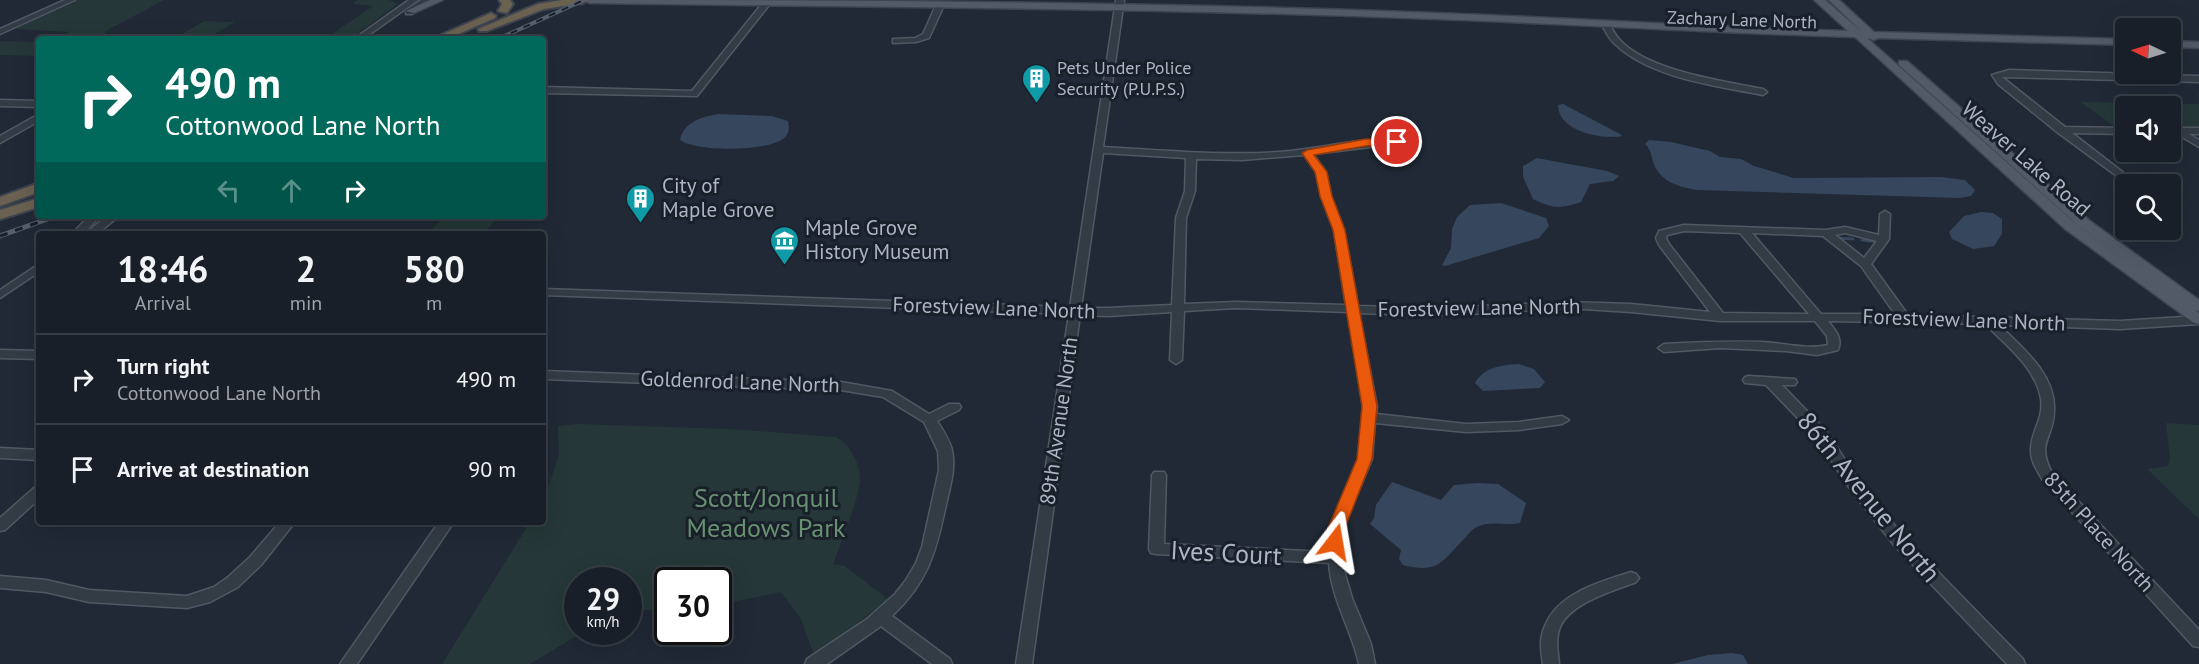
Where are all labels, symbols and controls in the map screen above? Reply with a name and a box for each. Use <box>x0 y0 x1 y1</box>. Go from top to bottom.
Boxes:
street label: Zachary Lane North <box>1667 5 1817 34</box>
north arrow <box>2115 18 2181 84</box>
map controls <box>2115 18 2181 240</box>
text: 490 m <box>165 55 281 110</box>
place label: Pets Under Police Security (P.U.P.S.) <box>1057 56 1191 100</box>
icon: right <box>66 60 144 138</box>
building icon: Pets Under Police Security (P.U.P.S.) <box>1020 62 1052 104</box>
street label: Weaver Lake Road <box>1956 95 2096 222</box>
button: sound <box>2115 96 2181 162</box>
text: Cottonwood Lane North <box>165 108 440 142</box>
pin <box>1371 116 1422 167</box>
icon: arrive <box>1380 125 1413 158</box>
place label: City of Maple Grove <box>662 172 774 223</box>
icon: left <box>212 174 245 207</box>
icon: ahead <box>275 174 308 207</box>
icon: right <box>338 174 371 207</box>
button: search <box>2115 174 2181 240</box>
building icon: City of Maple Grove <box>625 182 657 224</box>
place label: Maple Grove History Museum <box>805 214 949 265</box>
museum icon: Maple Grove History Museum <box>768 224 800 266</box>
text: 18:46 <box>117 245 209 292</box>
text: 2 <box>296 245 316 292</box>
text: 580 <box>404 245 465 292</box>
text: Arrival <box>135 290 191 316</box>
text: min <box>290 290 322 316</box>
text: m <box>426 290 442 316</box>
street label: Forestview Lane North <box>892 290 1096 325</box>
street label: Forestview Lane North <box>1377 292 1581 323</box>
street label: Forestview Lane North <box>1862 302 2066 337</box>
street label: 89th Avenue North <box>1033 335 1084 507</box>
text: Turn right <box>117 352 209 380</box>
icon: right <box>66 363 99 396</box>
text: 490 m <box>456 365 516 393</box>
street label: Goldenrod Lane North <box>640 365 840 398</box>
text: Cottonwood Lane North <box>117 380 321 406</box>
street label: 86th Avenue North <box>1791 405 1948 589</box>
icon: arrive <box>66 453 99 486</box>
text: Arrive at destination <box>117 455 309 483</box>
text: 90 m <box>468 455 516 483</box>
street label: 85th Place North <box>2038 466 2160 597</box>
park label: Scott/Jonquil Meadows Park <box>686 481 846 544</box>
position arrow <box>1303 510 1367 574</box>
street label: Ives Court <box>1170 533 1283 572</box>
speed limit sign: 30 <box>654 567 732 645</box>
text: 29 <box>586 579 620 618</box>
text: km/h <box>587 612 619 631</box>

